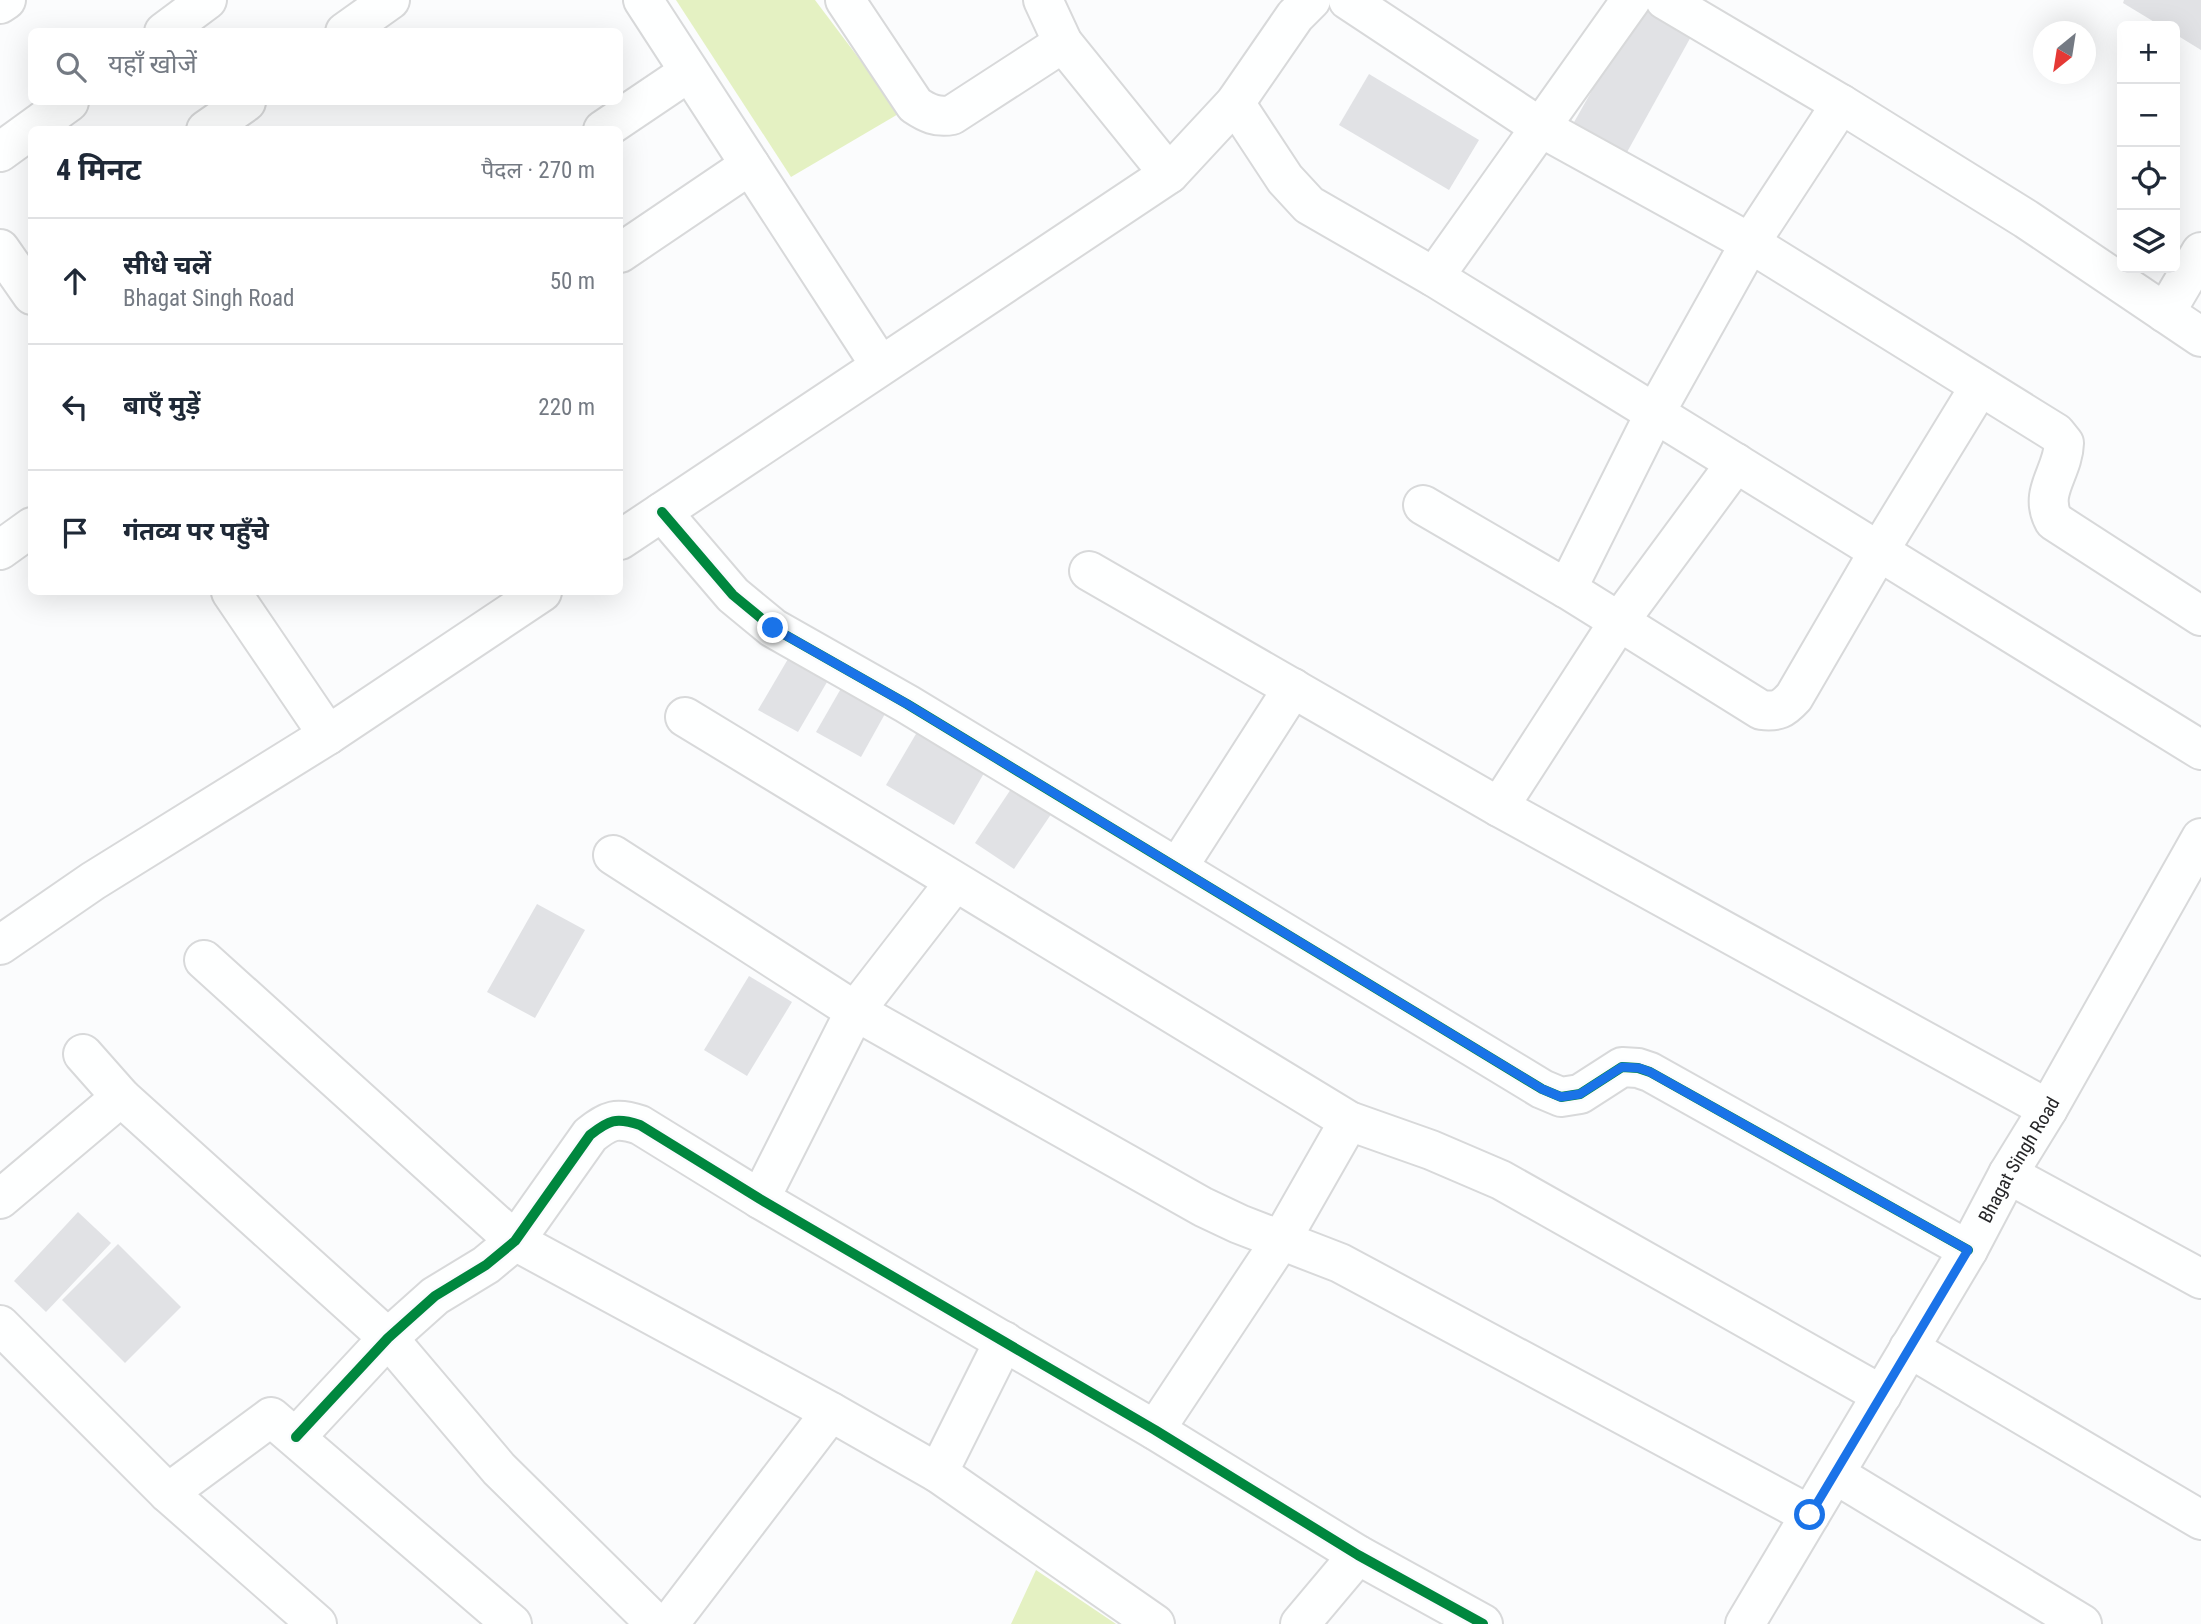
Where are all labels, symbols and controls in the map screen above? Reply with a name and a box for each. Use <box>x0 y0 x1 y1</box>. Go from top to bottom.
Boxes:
north arrow <box>2033 21 2096 84</box>
map controls <box>2117 21 2180 273</box>
button: + <box>2117 21 2180 84</box>
search box <box>28 28 623 105</box>
icon: search <box>52 48 90 86</box>
text: यहाँ खोजें <box>108 49 197 79</box>
button: − <box>2117 84 2180 147</box>
button: locate <box>2117 147 2180 210</box>
text: 4 मिनट <box>56 152 141 187</box>
text: पैदल · 270 m <box>481 157 595 184</box>
button: layers <box>2117 210 2180 273</box>
text: सीधे चलें <box>123 250 211 280</box>
icon: ahead <box>56 262 94 300</box>
text: 50 m <box>550 268 595 295</box>
text: Bhagat Singh Road <box>123 285 294 312</box>
icon: left <box>56 388 94 426</box>
text: बाएँ मुड़ें <box>123 390 200 420</box>
text: 220 m <box>538 394 595 421</box>
icon: arrive <box>56 514 94 552</box>
text: गंतव्य पर पहुँचे <box>123 516 269 546</box>
route end <box>757 612 788 643</box>
street label: Bhagat Singh Road <box>1973 1093 2064 1227</box>
route start <box>1794 1499 1825 1530</box>

